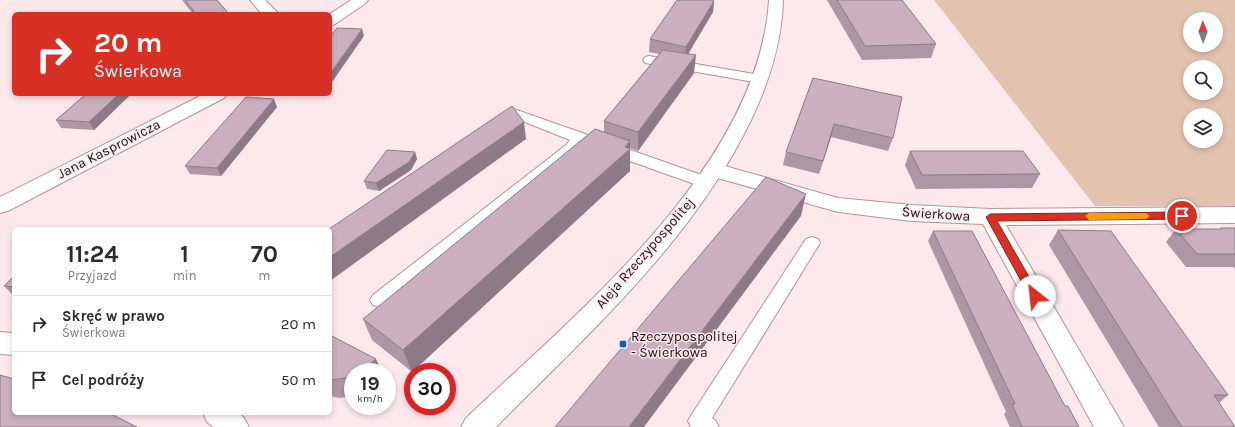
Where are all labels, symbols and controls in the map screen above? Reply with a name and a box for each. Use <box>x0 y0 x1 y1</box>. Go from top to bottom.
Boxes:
north arrow <box>1183 12 1223 52</box>
map controls <box>1183 12 1223 148</box>
text: 20 m <box>94 26 162 59</box>
icon: right <box>28 28 80 80</box>
text: Świerkowa <box>94 60 182 82</box>
button: search <box>1183 60 1223 100</box>
button: layers <box>1183 108 1223 148</box>
street label: Jana Kasprowicza <box>55 116 163 182</box>
street label: Aleja Rzeczypospolitej <box>592 194 698 312</box>
pin <box>1165 199 1199 233</box>
street label: Świerkowa <box>901 203 971 225</box>
icon: arrive <box>1171 205 1193 227</box>
text: 11:24 <box>66 240 119 268</box>
text: 1 <box>180 240 189 268</box>
text: 70 <box>251 240 278 268</box>
text: Przyjazd <box>68 268 117 283</box>
text: min <box>173 268 197 283</box>
text: m <box>258 268 270 283</box>
position arrow <box>1014 275 1056 317</box>
text: Skręć w prawo <box>62 307 165 325</box>
icon: right <box>28 313 50 335</box>
text: 20 m <box>281 315 316 333</box>
text: Świerkowa <box>62 325 126 340</box>
place label: Rzeczypospolitej - Świerkowa <box>631 328 738 361</box>
marker: Rzeczypospolitej - Świerkowa <box>618 339 628 349</box>
speed limit sign: 30 <box>404 363 456 415</box>
icon: arrive <box>28 369 50 391</box>
text: Cel podróży <box>62 371 144 389</box>
text: 50 m <box>281 371 316 389</box>
text: 19 <box>360 372 380 395</box>
text: km/h <box>357 393 383 405</box>

